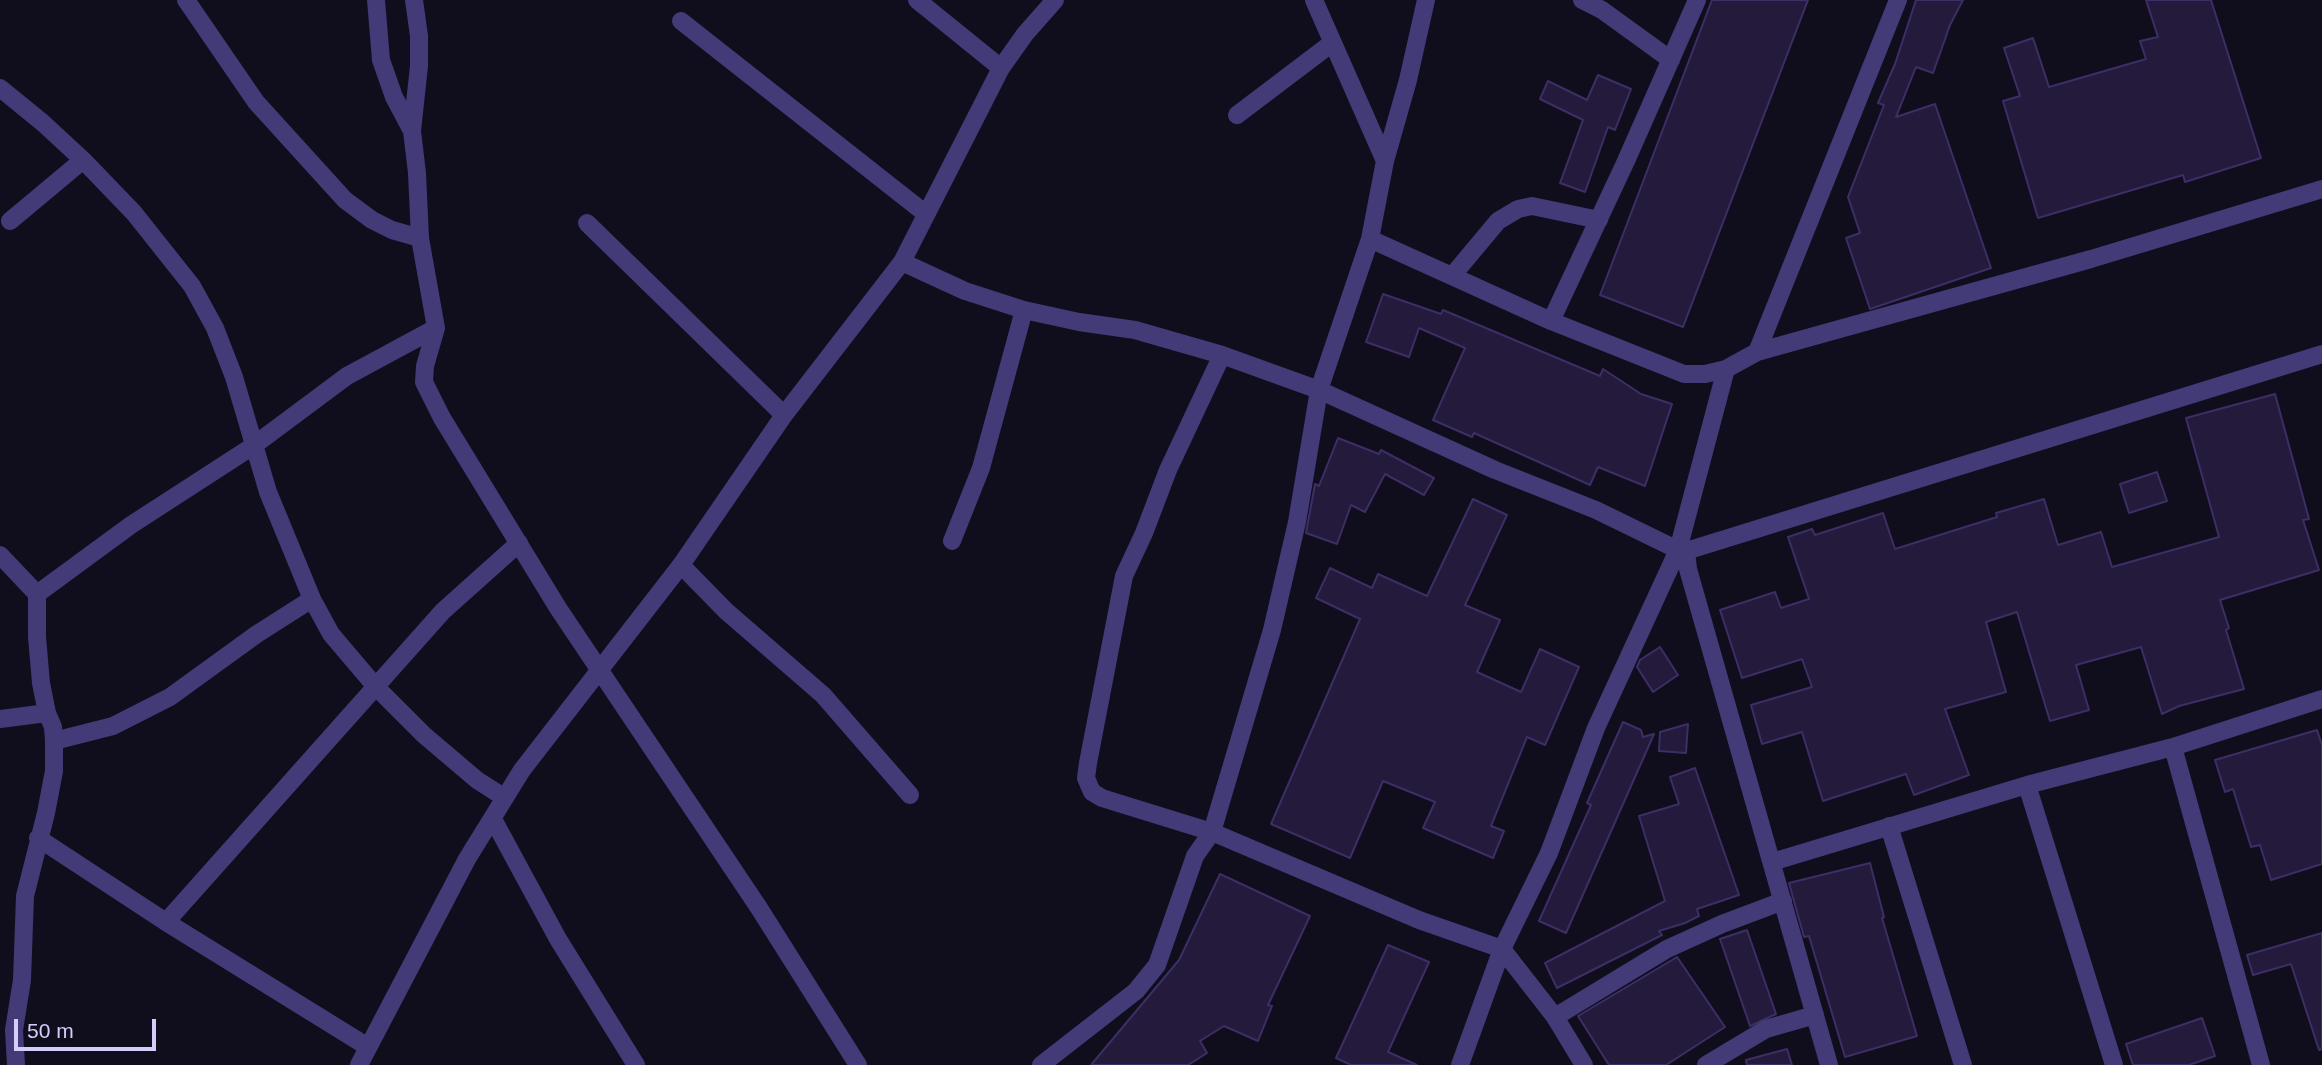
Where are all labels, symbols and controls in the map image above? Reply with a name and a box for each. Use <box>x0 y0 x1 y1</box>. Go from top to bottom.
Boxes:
scale bar <box>18 1006 159 1050</box>
text: 50 m <box>27 1019 74 1042</box>

